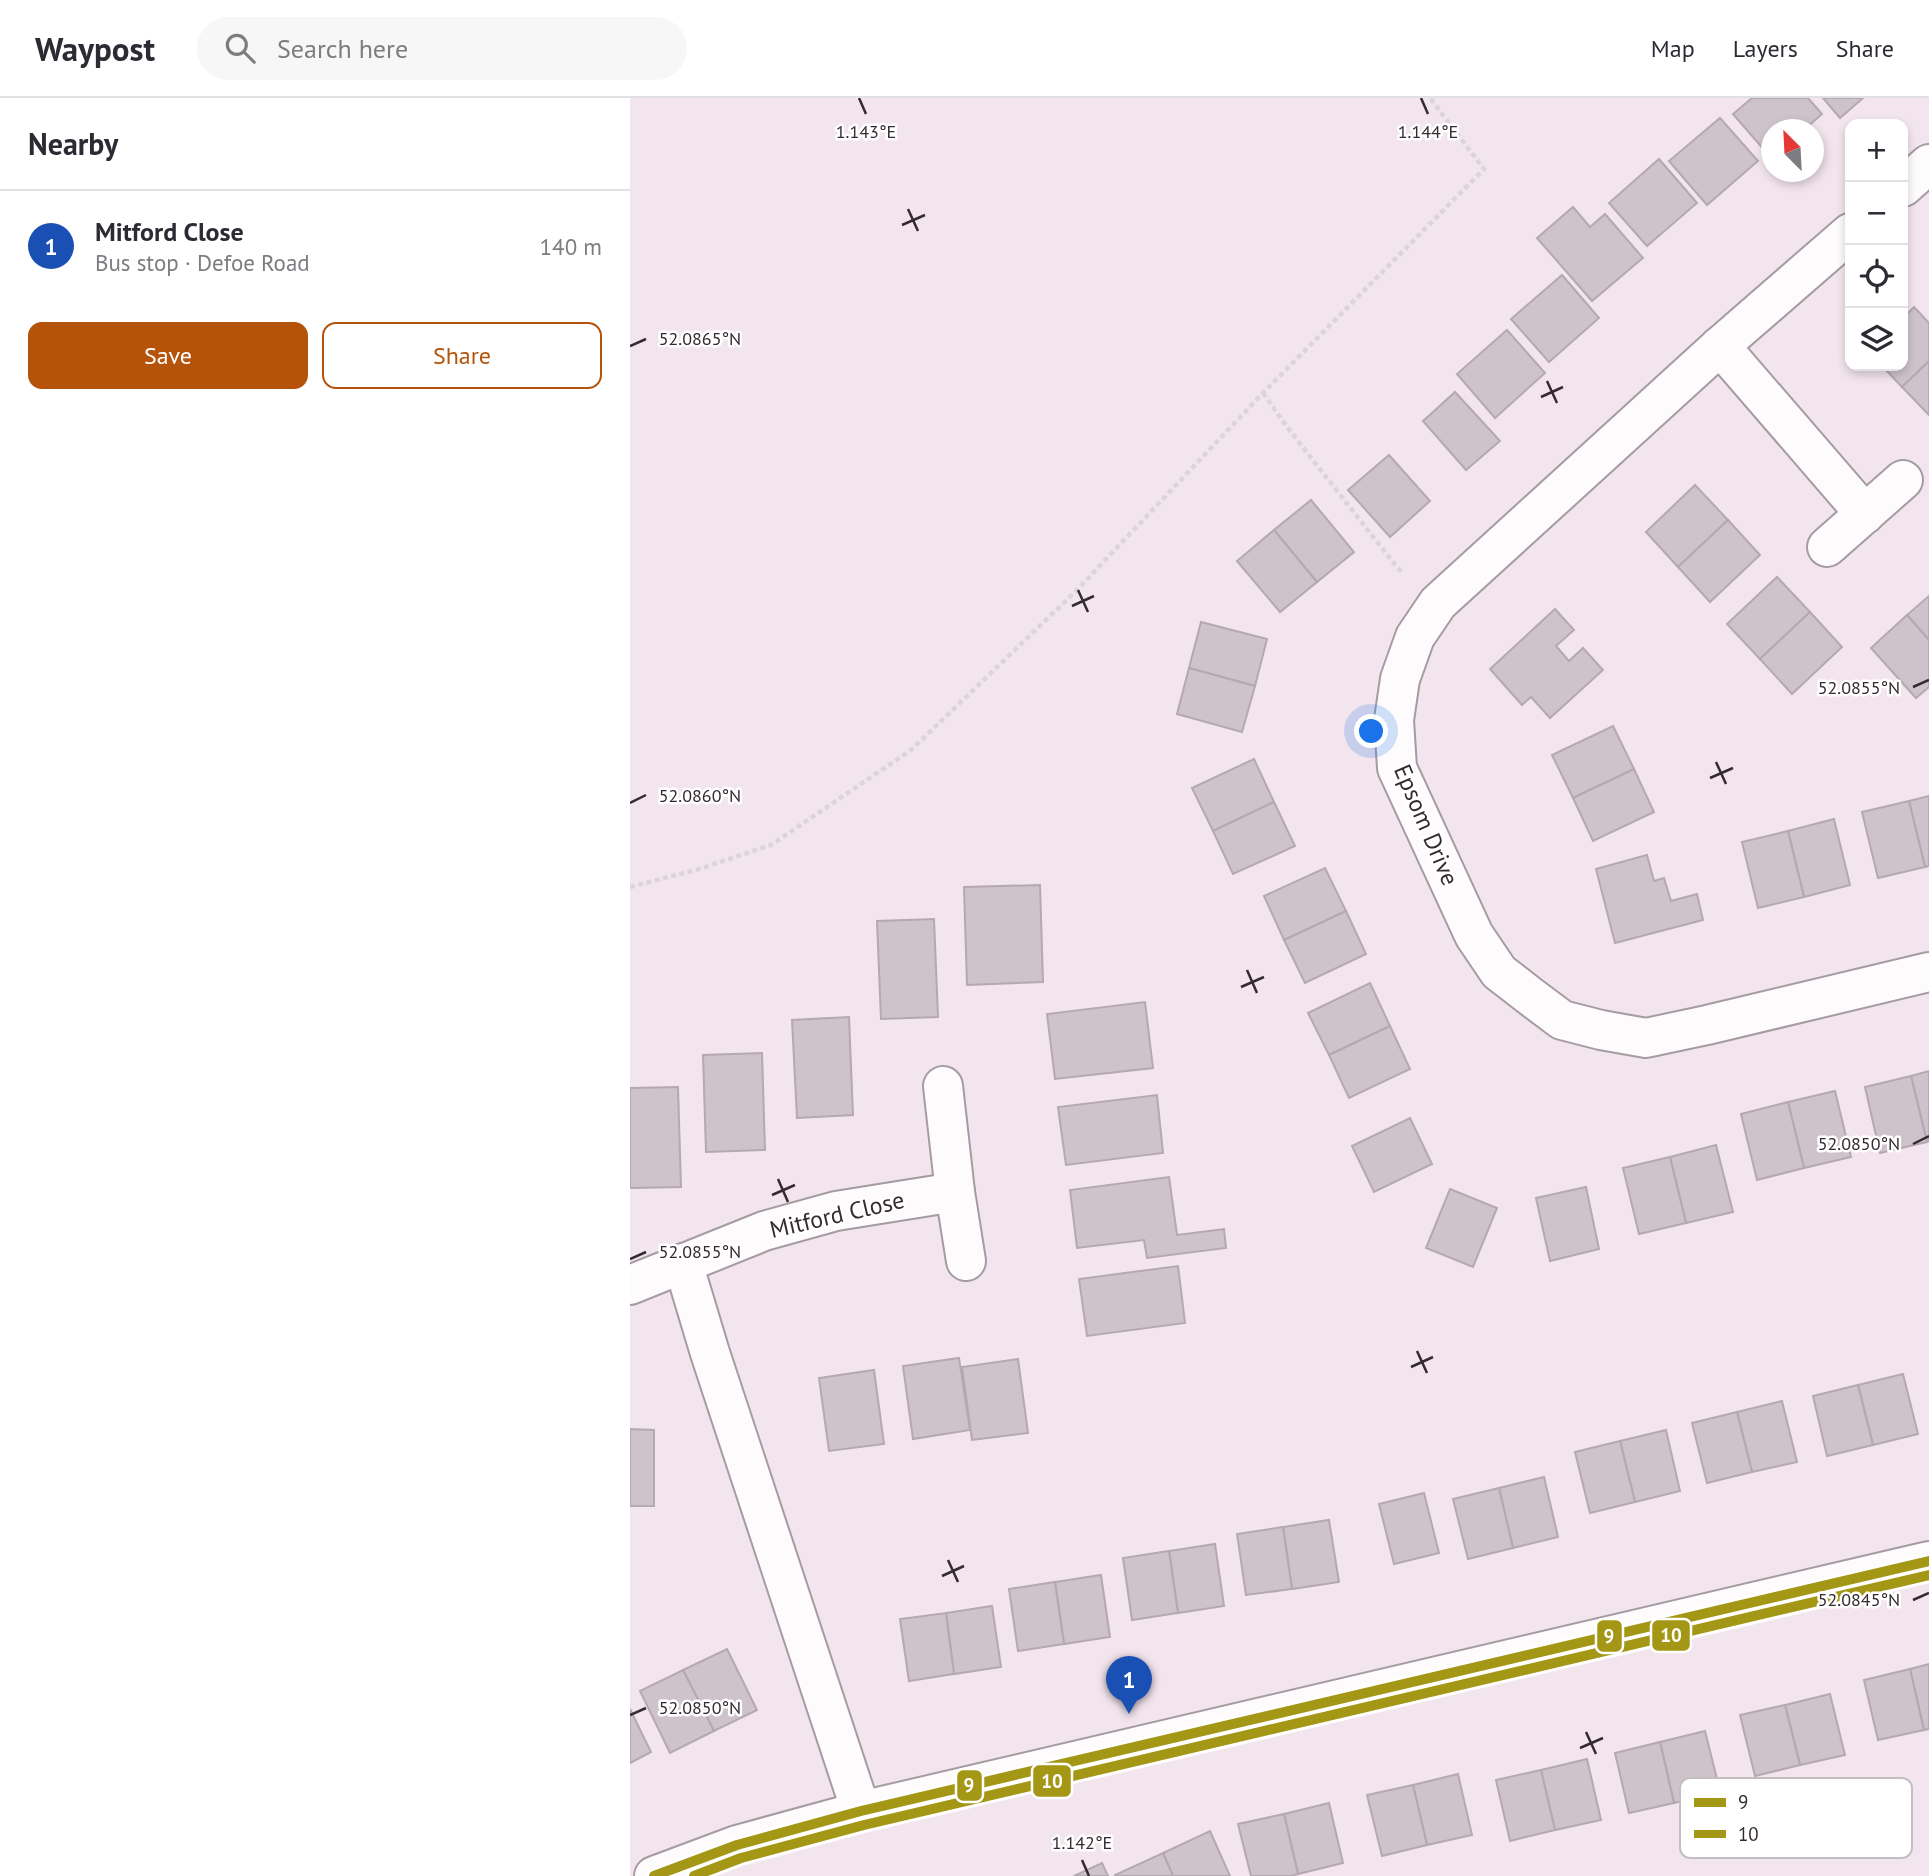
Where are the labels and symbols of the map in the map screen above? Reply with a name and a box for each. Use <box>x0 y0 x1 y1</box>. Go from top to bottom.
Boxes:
north arrow <box>1761 119 1824 182</box>
text: 1.143°E <box>836 120 896 143</box>
text: 1.144°E <box>1398 120 1458 143</box>
text: 52.0865°N <box>659 327 741 350</box>
text: 52.0855°N <box>1818 676 1900 699</box>
your location <box>1354 714 1388 748</box>
street label: Epsom Drive <box>1387 760 1466 890</box>
text: 52.0860°N <box>659 784 741 807</box>
text: 52.0850°N <box>1818 1132 1900 1155</box>
street label: Mitford Close <box>767 1184 907 1245</box>
text: 52.0855°N <box>659 1240 741 1263</box>
text: 52.0845°N <box>1818 1588 1900 1611</box>
line badge: 9 <box>1596 1619 1623 1653</box>
line badge: 10 <box>1651 1619 1691 1652</box>
text: 10 <box>1660 1623 1682 1647</box>
text: 9 <box>1604 1624 1614 1648</box>
pin: 1 <box>1106 1656 1152 1714</box>
text: 52.0850°N <box>659 1696 741 1719</box>
line badge: 10 <box>1032 1764 1072 1798</box>
line badge: 9 <box>956 1769 983 1802</box>
text: 10 <box>1041 1769 1063 1793</box>
text: 9 <box>964 1773 974 1797</box>
legend <box>1680 1778 1912 1858</box>
text: 9 <box>1738 1790 1748 1814</box>
text: 10 <box>1738 1822 1759 1846</box>
text: 1.142°E <box>1052 1831 1112 1854</box>

